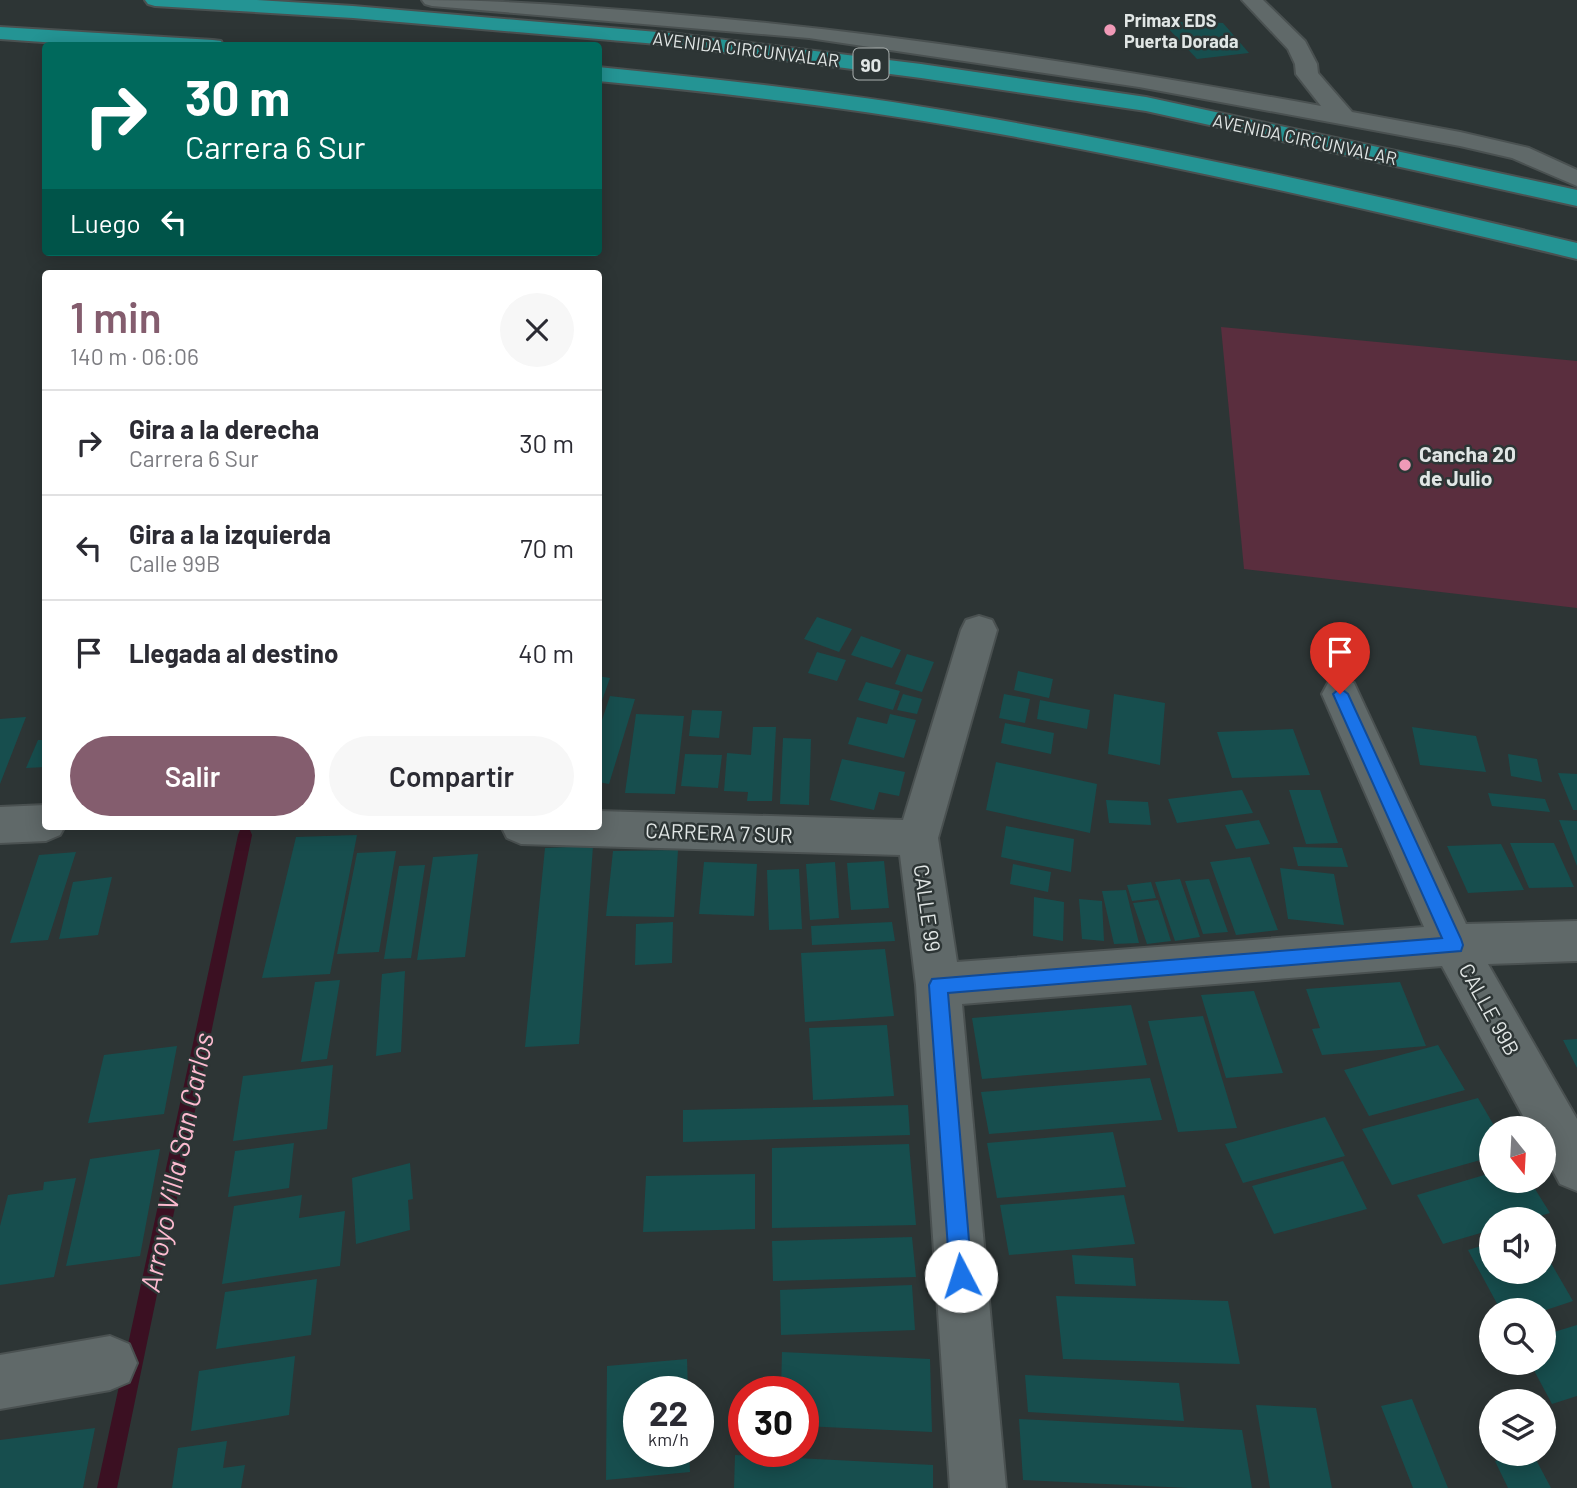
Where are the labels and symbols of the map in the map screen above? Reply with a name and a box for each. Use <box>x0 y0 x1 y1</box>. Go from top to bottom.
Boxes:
place label: Primax EDS Puerta Dorada <box>1124 9 1238 52</box>
marker: Primax EDS Puerta Dorada <box>1102 22 1118 38</box>
street label: AVENIDA CIRCUNVALAR <box>652 27 840 71</box>
road number: 90 <box>854 48 888 80</box>
street label: AVENIDA CIRCUNVALAR <box>1211 109 1399 169</box>
place label: Cancha 20 de Julio <box>1419 441 1516 490</box>
marker: Cancha 20 de Julio <box>1397 457 1413 473</box>
pin <box>1310 622 1370 694</box>
street label: CARRERA 7 SUR <box>645 817 793 847</box>
street label: CALLE 99 <box>909 863 947 953</box>
street label: CALLE 99B <box>1455 959 1525 1059</box>
water label: Arroyo Villa San Carlos <box>132 1029 220 1295</box>
north arrow <box>1479 1116 1556 1194</box>
position arrow <box>924 1239 998 1313</box>
speed limit sign: 30 <box>728 1376 819 1467</box>

